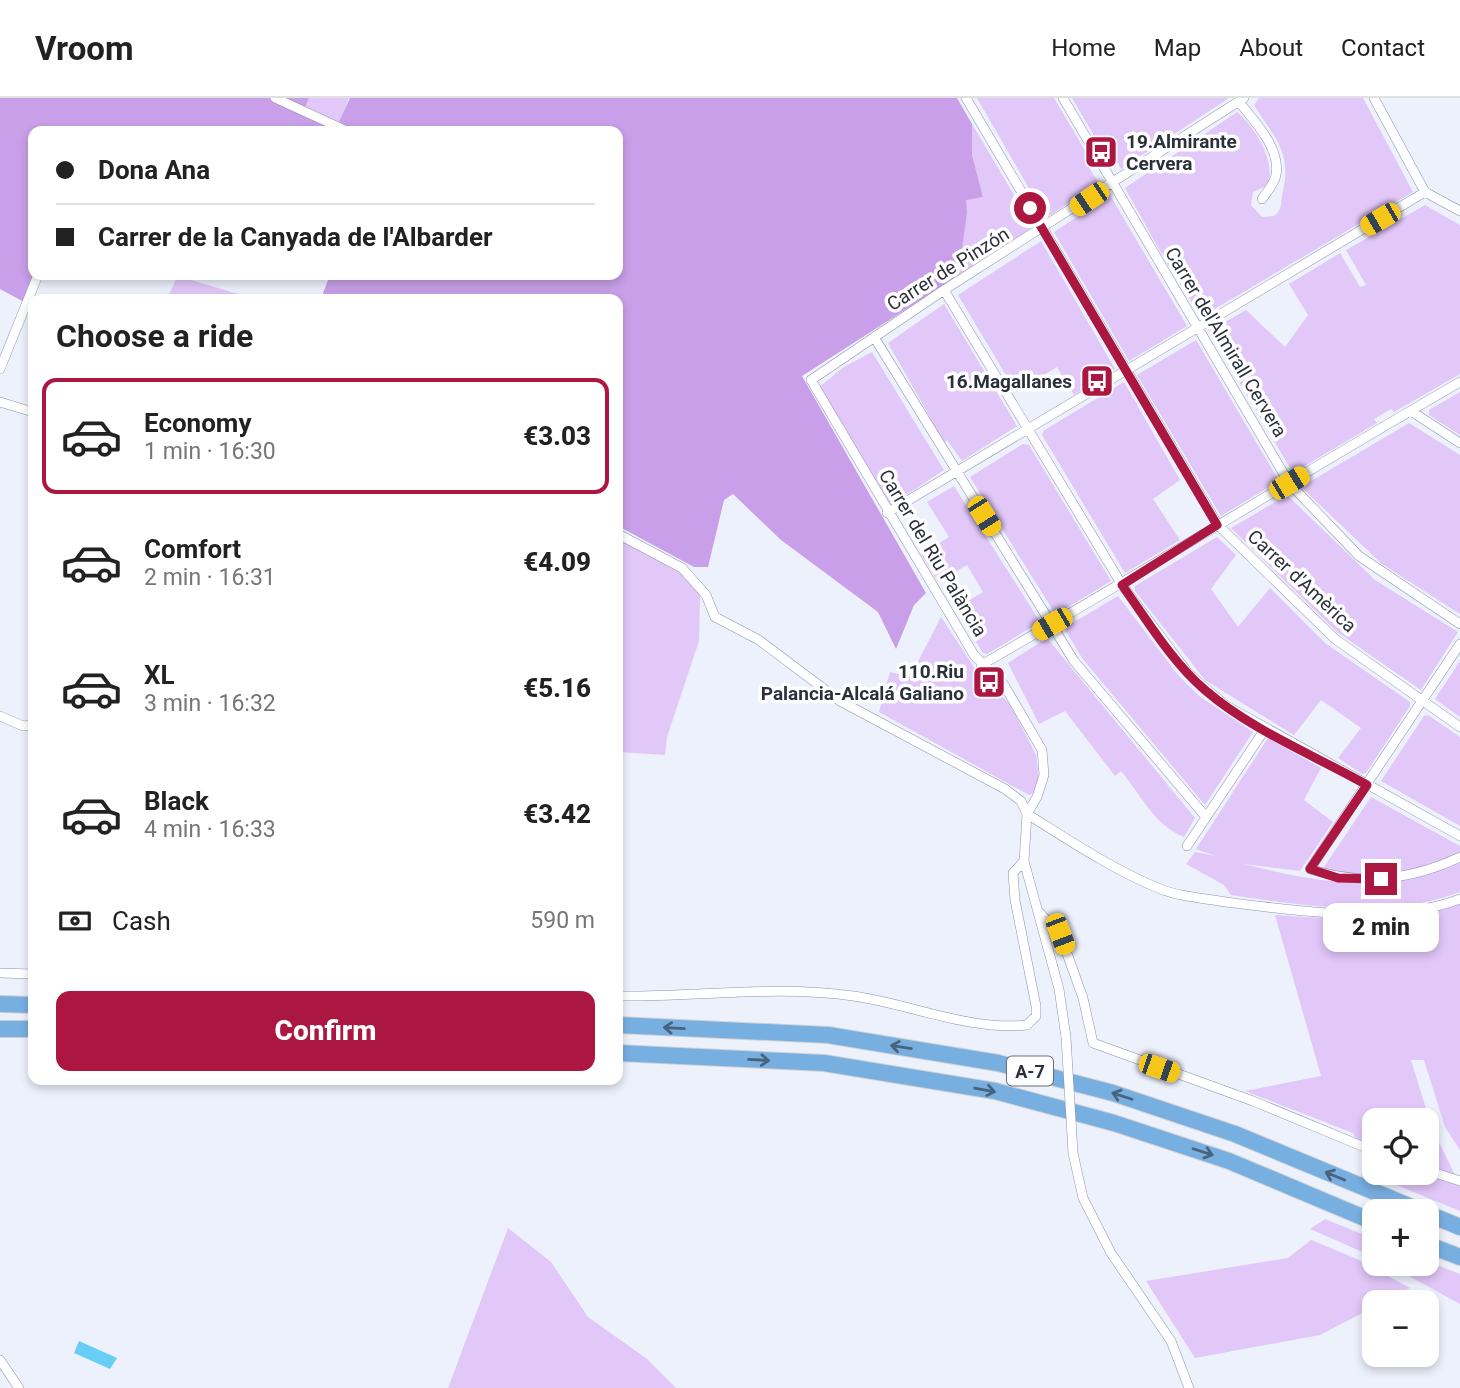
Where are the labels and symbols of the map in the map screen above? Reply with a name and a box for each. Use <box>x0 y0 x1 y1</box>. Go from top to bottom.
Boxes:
place label: 19.Almirante Cervera <box>1126 130 1237 175</box>
bus stop icon: 19.Almirante Cervera <box>1082 133 1120 171</box>
car <box>1066 179 1113 219</box>
route start <box>1014 192 1046 224</box>
car <box>1357 199 1404 239</box>
street label: Carrer de Pinzón <box>883 222 1013 316</box>
street label: Carrer del'Almirall Cervera <box>1160 243 1292 441</box>
bus stop icon: 16.Magallanes <box>1078 362 1116 400</box>
place label: 16.Magallanes <box>946 370 1072 393</box>
car <box>1266 463 1313 503</box>
street label: Carrer del Riu Palància <box>874 465 992 641</box>
car <box>964 493 1005 539</box>
street label: Carrer d'Amèrica <box>1243 525 1361 637</box>
car <box>1029 604 1076 644</box>
place label: 110.Riu Palancia-Alcalá Galiano <box>761 660 964 705</box>
bus stop icon: 110.Riu Palancia-Alcalá Galiano <box>970 663 1008 701</box>
route end <box>1365 863 1397 895</box>
callout: 2 min <box>1323 904 1439 952</box>
car <box>1043 911 1078 957</box>
one-way arrow <box>663 1021 686 1034</box>
one-way arrow <box>890 1040 912 1053</box>
car <box>1136 1051 1183 1085</box>
one-way arrow <box>748 1054 771 1067</box>
road number: A-7 <box>1007 1056 1053 1086</box>
one-way arrow <box>973 1084 996 1097</box>
one-way arrow <box>1112 1089 1134 1101</box>
one-way arrow <box>1192 1146 1214 1159</box>
one-way arrow <box>1325 1168 1347 1181</box>

